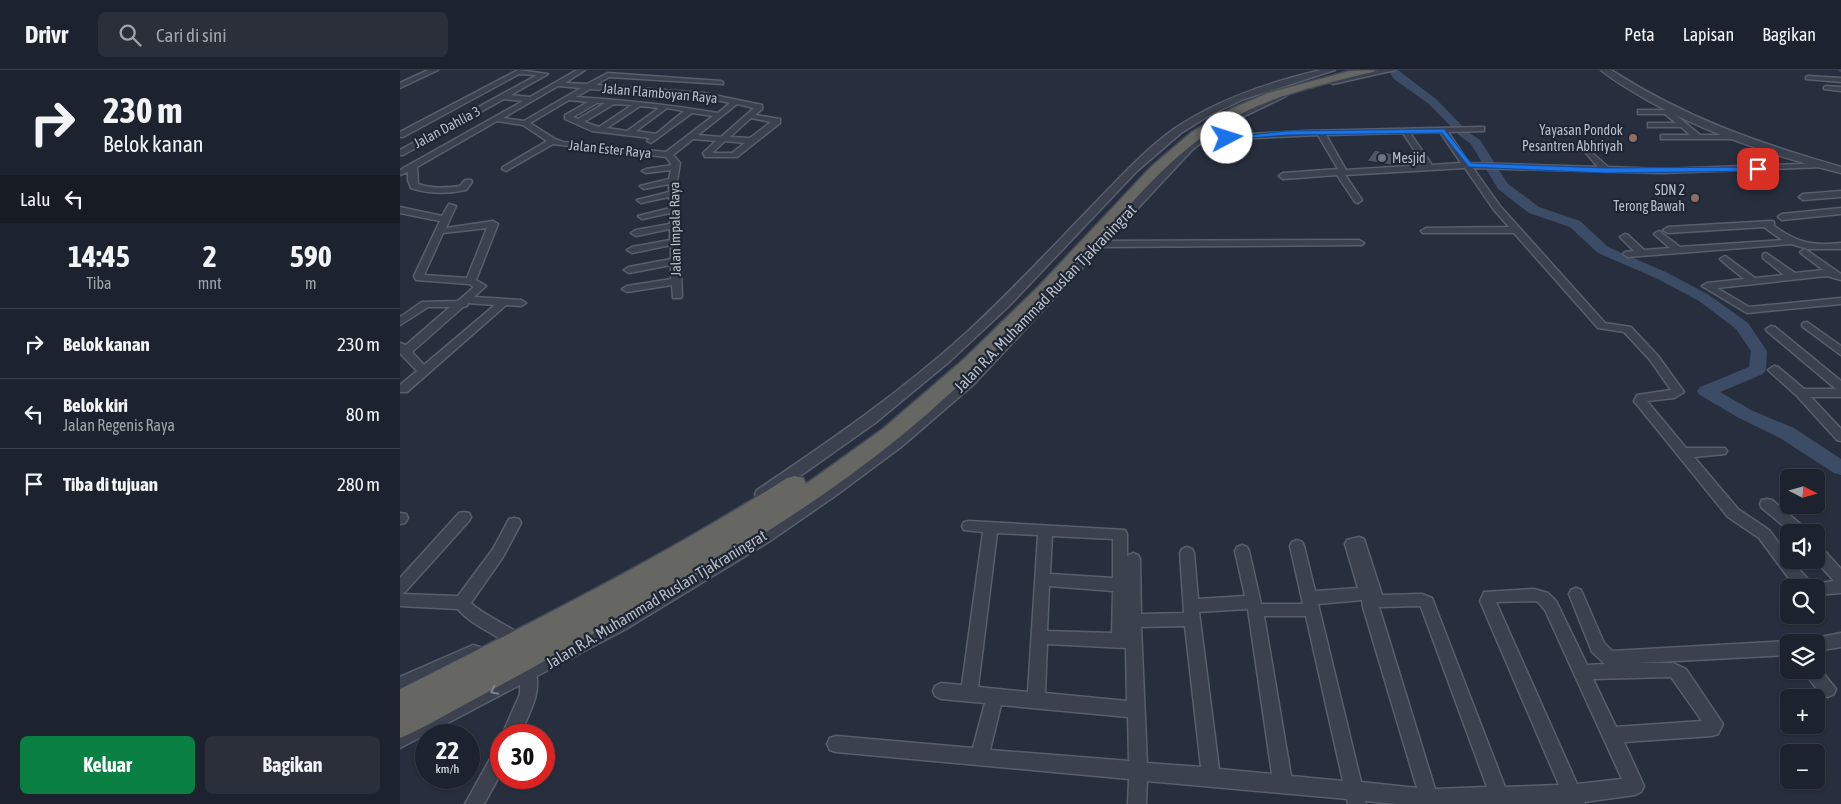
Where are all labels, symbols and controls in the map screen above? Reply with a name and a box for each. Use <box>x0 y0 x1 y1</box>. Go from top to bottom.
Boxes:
search box <box>98 12 448 57</box>
text: Drivr <box>25 21 68 48</box>
icon: search <box>116 21 144 49</box>
text: Cari di sini <box>156 24 227 46</box>
text: Peta <box>1624 24 1655 45</box>
text: Lapisan <box>1683 24 1734 45</box>
text: Bagikan <box>1762 24 1816 45</box>
street label: Jalan Flamboyan Raya <box>602 80 718 106</box>
icon: right <box>20 90 85 155</box>
text: 230 m <box>103 90 182 130</box>
street label: Jalan Dahlia 3 <box>411 103 483 151</box>
position arrow <box>1200 111 1252 163</box>
place label: Yayasan Pondok Pesantren Abhriyah <box>1522 122 1623 154</box>
text: Belok kanan <box>103 131 204 157</box>
marker: Yayasan Pondok Pesantren Abhriyah <box>1627 132 1639 144</box>
street label: Jalan Ester Raya <box>568 137 652 161</box>
pin <box>1737 148 1779 190</box>
place label: Mesjid <box>1392 150 1426 166</box>
marker: Mesjid <box>1376 152 1388 164</box>
icon: arrive <box>1744 155 1772 183</box>
street label: Jalan Impala Raya <box>666 182 684 276</box>
place label: SDN 2 Terong Bawah <box>1613 182 1685 214</box>
icon: left <box>60 185 88 213</box>
text: Lalu <box>20 188 50 210</box>
marker: SDN 2 Terong Bawah <box>1689 192 1701 204</box>
street label: Jalan R.A. Muhammad Ruslan Tjakraningrat <box>950 200 1141 396</box>
text: 14:45 <box>68 239 130 273</box>
text: 2 <box>203 239 217 273</box>
text: 590 <box>290 239 332 273</box>
text: Tiba <box>86 274 112 292</box>
text: mnt <box>198 274 222 292</box>
text: m <box>305 274 317 292</box>
icon: right <box>20 330 48 358</box>
text: Belok kanan <box>63 333 150 355</box>
text: 230 m <box>337 333 380 355</box>
text: Belok kiri <box>63 394 128 416</box>
icon: left <box>20 400 48 428</box>
text: 80 m <box>346 403 380 425</box>
text: Jalan Regenis Raya <box>63 416 175 434</box>
north arrow <box>1780 469 1825 514</box>
map controls <box>1780 469 1825 789</box>
icon: arrive <box>20 470 48 498</box>
text: Tiba di tujuan <box>63 473 158 495</box>
text: 280 m <box>337 473 380 495</box>
button: sound <box>1780 524 1825 569</box>
street label: Jalan R.A. Muhammad Ruslan Tjakraningrat <box>542 526 770 673</box>
button: search <box>1780 579 1825 624</box>
button: layers <box>1780 634 1825 679</box>
one-way arrow <box>490 685 499 695</box>
button: + <box>1780 689 1825 734</box>
speed limit sign: 30 <box>490 724 555 789</box>
button: Keluar <box>20 736 195 794</box>
button: Bagikan <box>205 736 380 794</box>
text: 22 <box>436 736 459 764</box>
button: − <box>1780 744 1825 789</box>
text: km/h <box>436 762 459 776</box>

